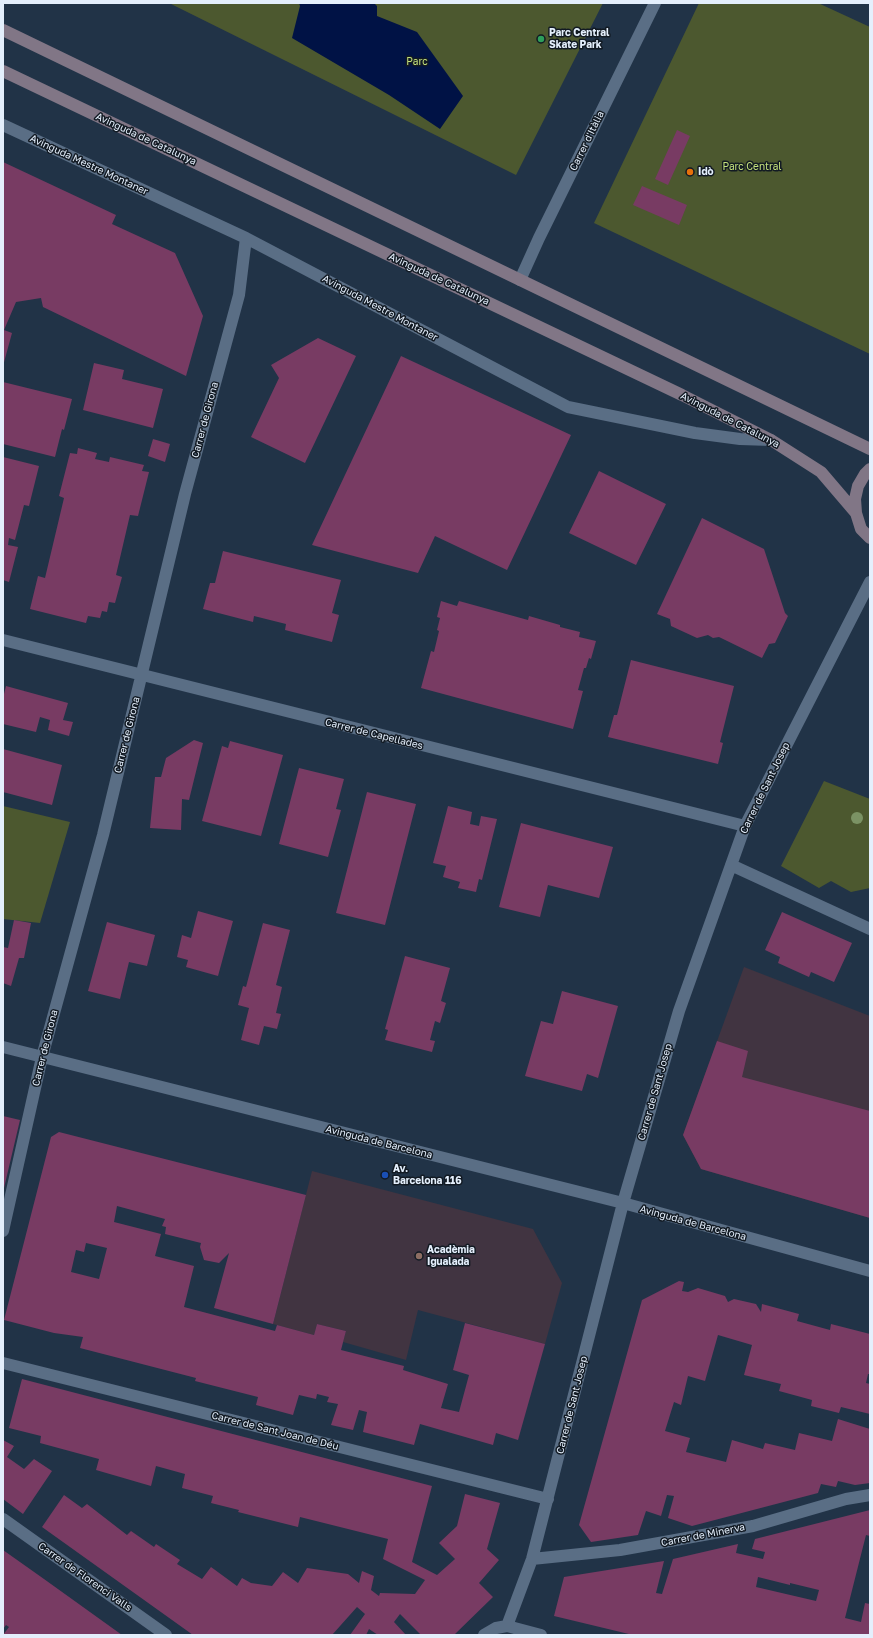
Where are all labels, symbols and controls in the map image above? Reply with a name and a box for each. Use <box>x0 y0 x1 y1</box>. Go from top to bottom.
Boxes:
place label: Parc Central Skate Park <box>549 27 609 50</box>
marker: Parc Central Skate Park <box>536 34 546 44</box>
park label: Parc <box>406 56 428 68</box>
street label: Carrer d'Itàlia <box>567 109 607 173</box>
street label: Avinguda de Catalunya <box>94 110 198 168</box>
street label: Avinguda Mestre Montaner <box>28 132 150 198</box>
park label: Parc Central <box>722 161 782 173</box>
place label: Idò <box>698 166 714 178</box>
marker: Idò <box>685 167 695 177</box>
street label: Avinguda de Catalunya <box>387 250 491 308</box>
street label: Avinguda Mestre Montaner <box>320 272 440 344</box>
street label: Carrer de Girona <box>189 381 221 459</box>
street label: Avinguda de Catalunya <box>678 390 782 450</box>
street label: Carrer de Girona <box>112 696 142 774</box>
street label: Carrer de Capellades <box>324 716 424 752</box>
street label: Carrer de Sant Josep <box>738 740 792 836</box>
street label: Carrer de Girona <box>30 1009 60 1087</box>
street label: Carrer de Sant Josep <box>635 1042 675 1142</box>
street label: Avinguda de Barcelona <box>324 1123 434 1161</box>
place label: Av. Barcelona 116 <box>393 1163 462 1186</box>
marker: Av. Barcelona 116 <box>380 1170 390 1180</box>
street label: Avinguda de Barcelona <box>638 1203 748 1243</box>
place label: Acadèmia Igualada <box>427 1244 475 1268</box>
marker: Acadèmia Igualada <box>414 1251 424 1261</box>
street label: Carrer de Sant Josep <box>554 1355 590 1455</box>
street label: Carrer de Sant Joan de Déu <box>210 1409 340 1453</box>
street label: Carrer de Minerva <box>660 1521 746 1549</box>
street label: Carrer de Florenci Valls <box>36 1540 134 1614</box>

